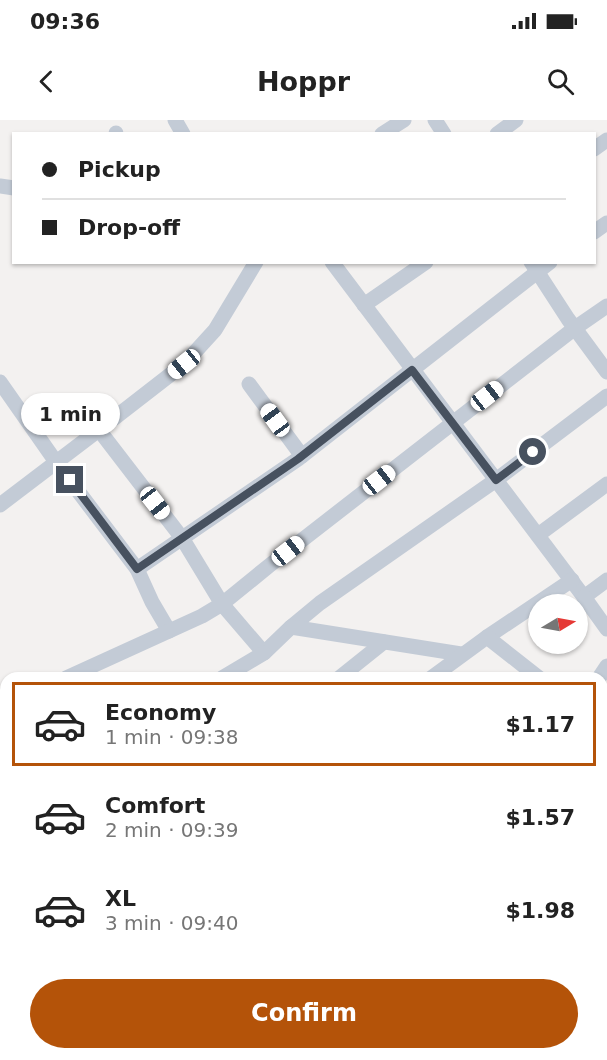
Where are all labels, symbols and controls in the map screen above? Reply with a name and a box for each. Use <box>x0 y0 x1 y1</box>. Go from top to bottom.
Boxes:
text: 09:36 <box>30 9 100 34</box>
icon: back <box>30 65 63 98</box>
icon: search <box>544 65 577 98</box>
text: Hoppr <box>257 66 350 97</box>
text: Pickup <box>78 157 161 182</box>
text: Drop-off <box>78 215 180 240</box>
car <box>164 346 204 382</box>
car <box>467 378 507 414</box>
callout: 1 min <box>20 393 119 435</box>
car <box>257 400 293 440</box>
text: 1 min <box>39 402 102 426</box>
route start <box>519 438 546 465</box>
car <box>359 462 399 498</box>
route end <box>56 466 83 493</box>
car <box>137 483 173 523</box>
car <box>268 533 308 569</box>
north arrow <box>528 594 588 654</box>
map controls <box>528 594 588 654</box>
icon: car <box>33 697 87 751</box>
text: Economy <box>105 700 216 725</box>
text: $1.17 <box>505 712 575 737</box>
text: 1 min · 09:38 <box>105 725 239 749</box>
icon: car <box>33 790 87 844</box>
text: Comfort <box>105 793 205 818</box>
text: $1.57 <box>505 805 575 830</box>
text: 2 min · 09:39 <box>105 818 239 842</box>
icon: car <box>33 883 87 937</box>
text: XL <box>105 886 136 911</box>
text: $1.98 <box>505 898 575 923</box>
text: 3 min · 09:40 <box>105 911 239 935</box>
button: Confirm <box>30 979 578 1048</box>

